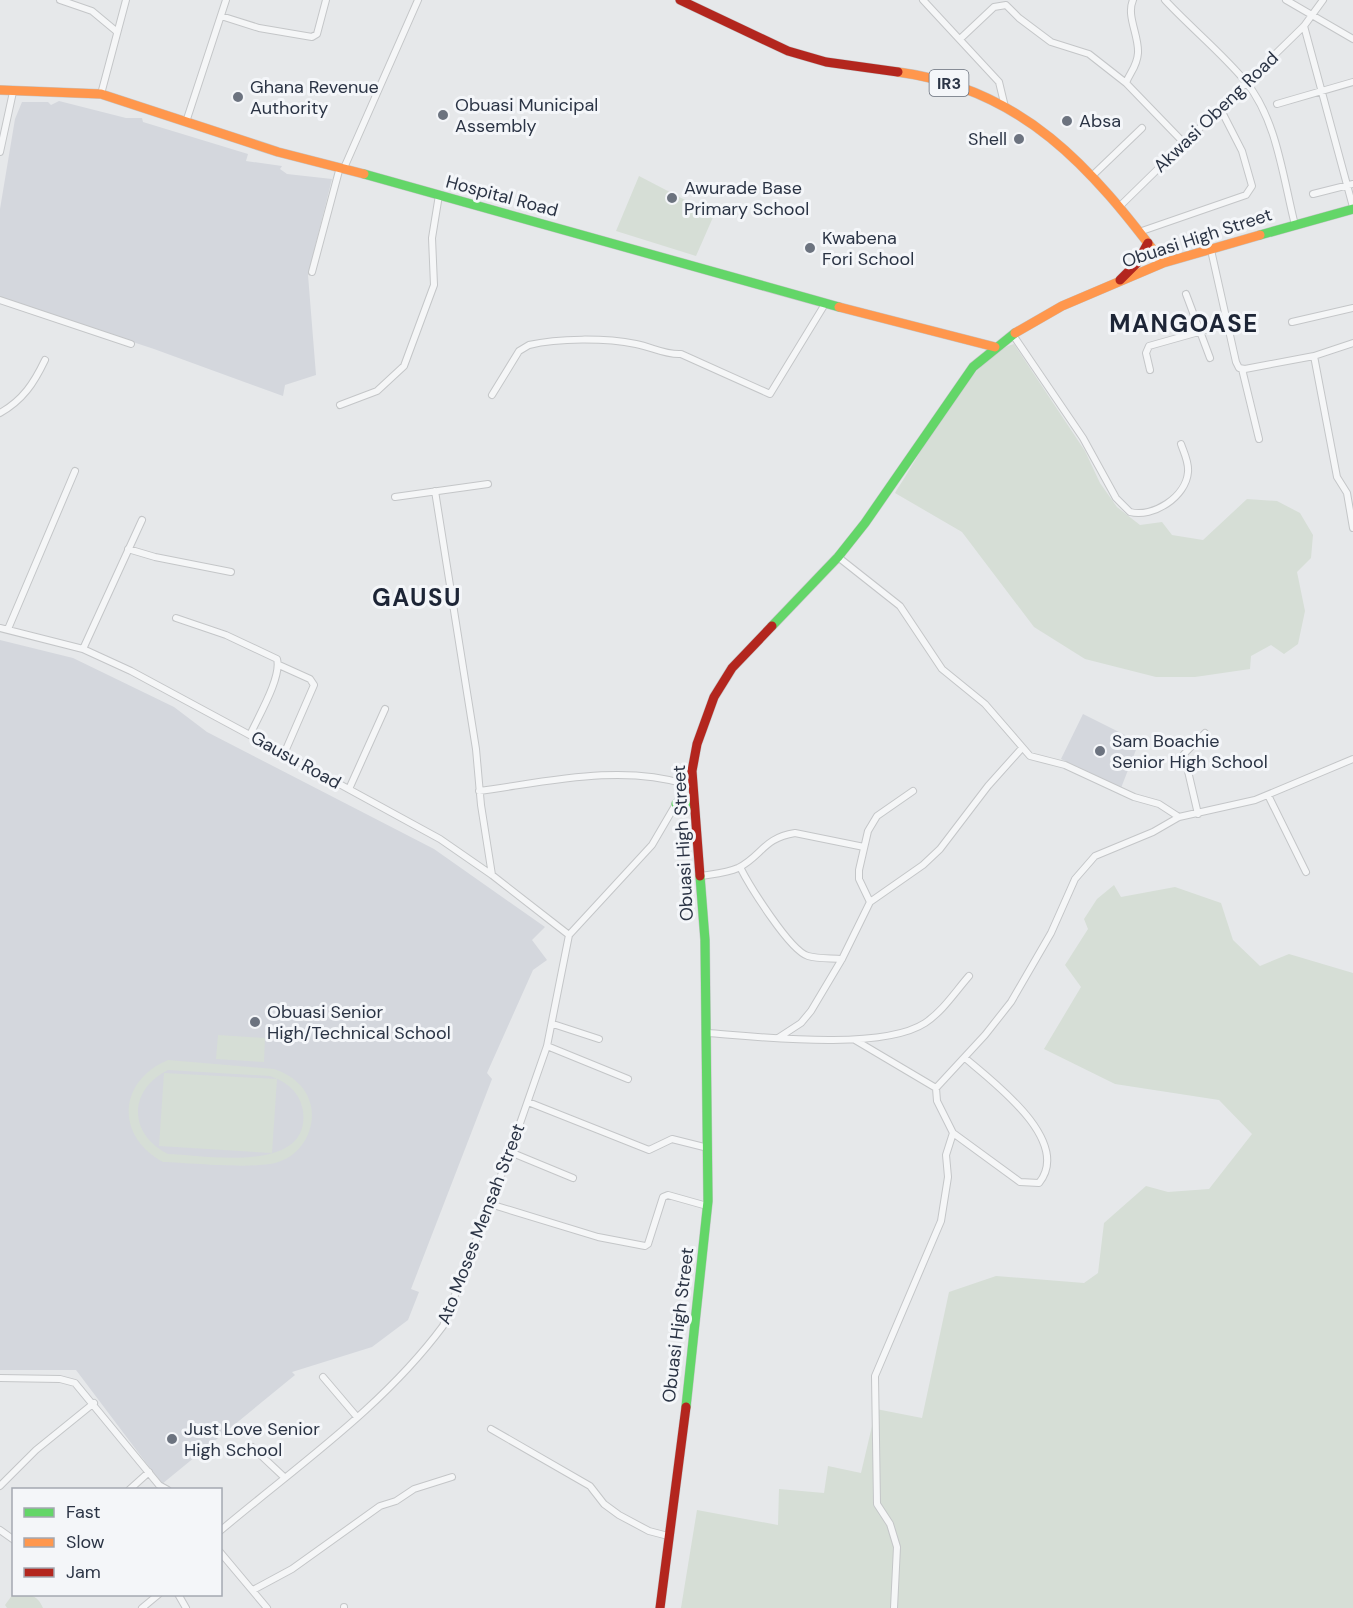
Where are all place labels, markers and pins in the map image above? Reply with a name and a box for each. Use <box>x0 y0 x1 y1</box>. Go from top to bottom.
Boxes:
place label: Ghana Revenue Authority <box>250 75 379 120</box>
marker: Ghana Revenue Authority <box>231 90 245 104</box>
place label: Obuasi Municipal Assembly <box>455 93 598 138</box>
marker: Obuasi Municipal Assembly <box>436 108 450 122</box>
place label: Absa <box>1079 109 1121 133</box>
marker: Absa <box>1060 114 1074 128</box>
place label: Shell <box>968 127 1007 151</box>
marker: Shell <box>1012 132 1026 146</box>
place label: Awurade Base Primary School <box>684 176 809 221</box>
marker: Awurade Base Primary School <box>665 191 679 205</box>
place label: Kwabena Fori School <box>822 226 914 271</box>
marker: Kwabena Fori School <box>803 241 817 255</box>
place label: Sam Boachie Senior High School <box>1112 729 1268 774</box>
marker: Sam Boachie Senior High School <box>1093 744 1107 758</box>
place label: Obuasi Senior High/Technical School <box>267 1000 451 1045</box>
marker: Obuasi Senior High/Technical School <box>248 1015 262 1029</box>
place label: Just Love Senior High School <box>184 1417 320 1462</box>
marker: Just Love Senior High School <box>165 1432 179 1446</box>

